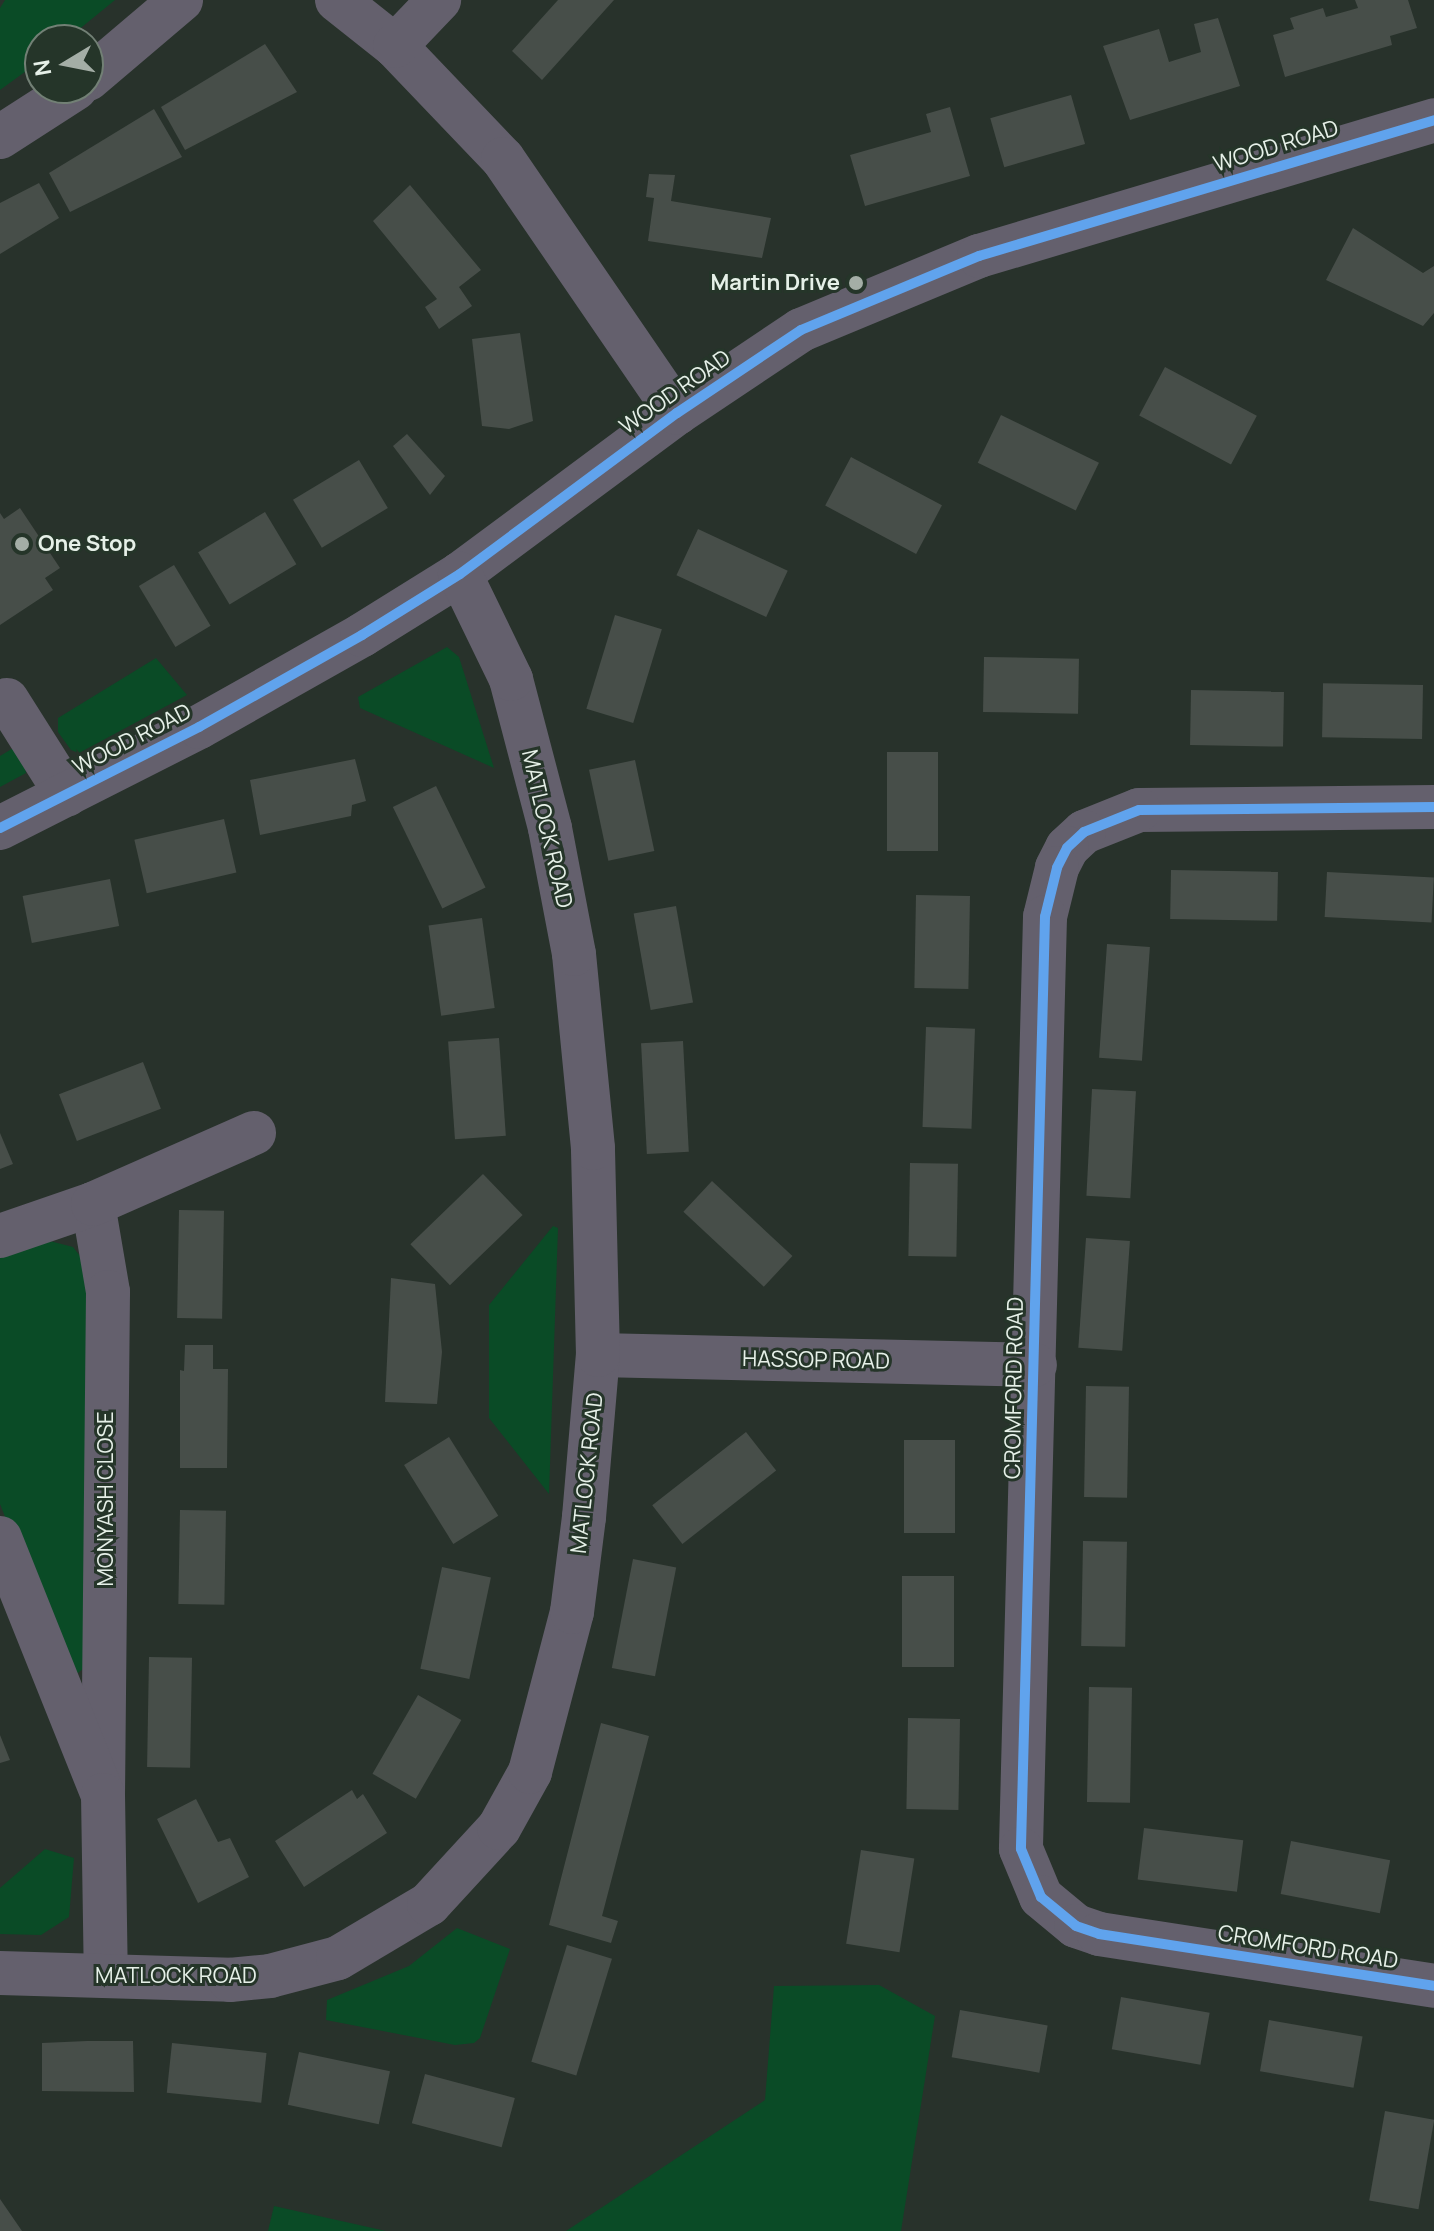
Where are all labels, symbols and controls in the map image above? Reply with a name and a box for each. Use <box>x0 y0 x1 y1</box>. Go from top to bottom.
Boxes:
north arrow <box>24 24 104 104</box>
text: N <box>26 57 58 78</box>
street label: WOOD ROAD <box>1210 114 1342 178</box>
place label: Martin Drive <box>711 270 840 296</box>
marker: Martin Drive <box>847 274 865 292</box>
street label: WOOD ROAD <box>615 344 735 440</box>
place label: One Stop <box>38 531 136 557</box>
marker: One Stop <box>13 535 31 553</box>
street label: WOOD ROAD <box>68 698 196 780</box>
street label: MATLOCK ROAD <box>516 747 578 911</box>
street label: CROMFORD ROAD <box>999 1297 1029 1479</box>
street label: HASSOP ROAD <box>742 1346 890 1374</box>
street label: MATLOCK ROAD <box>565 1391 609 1555</box>
street label: MONYASH CLOSE <box>93 1411 119 1587</box>
street label: CROMFORD ROAD <box>1216 1920 1400 1974</box>
street label: MATLOCK ROAD <box>95 1963 257 1989</box>

